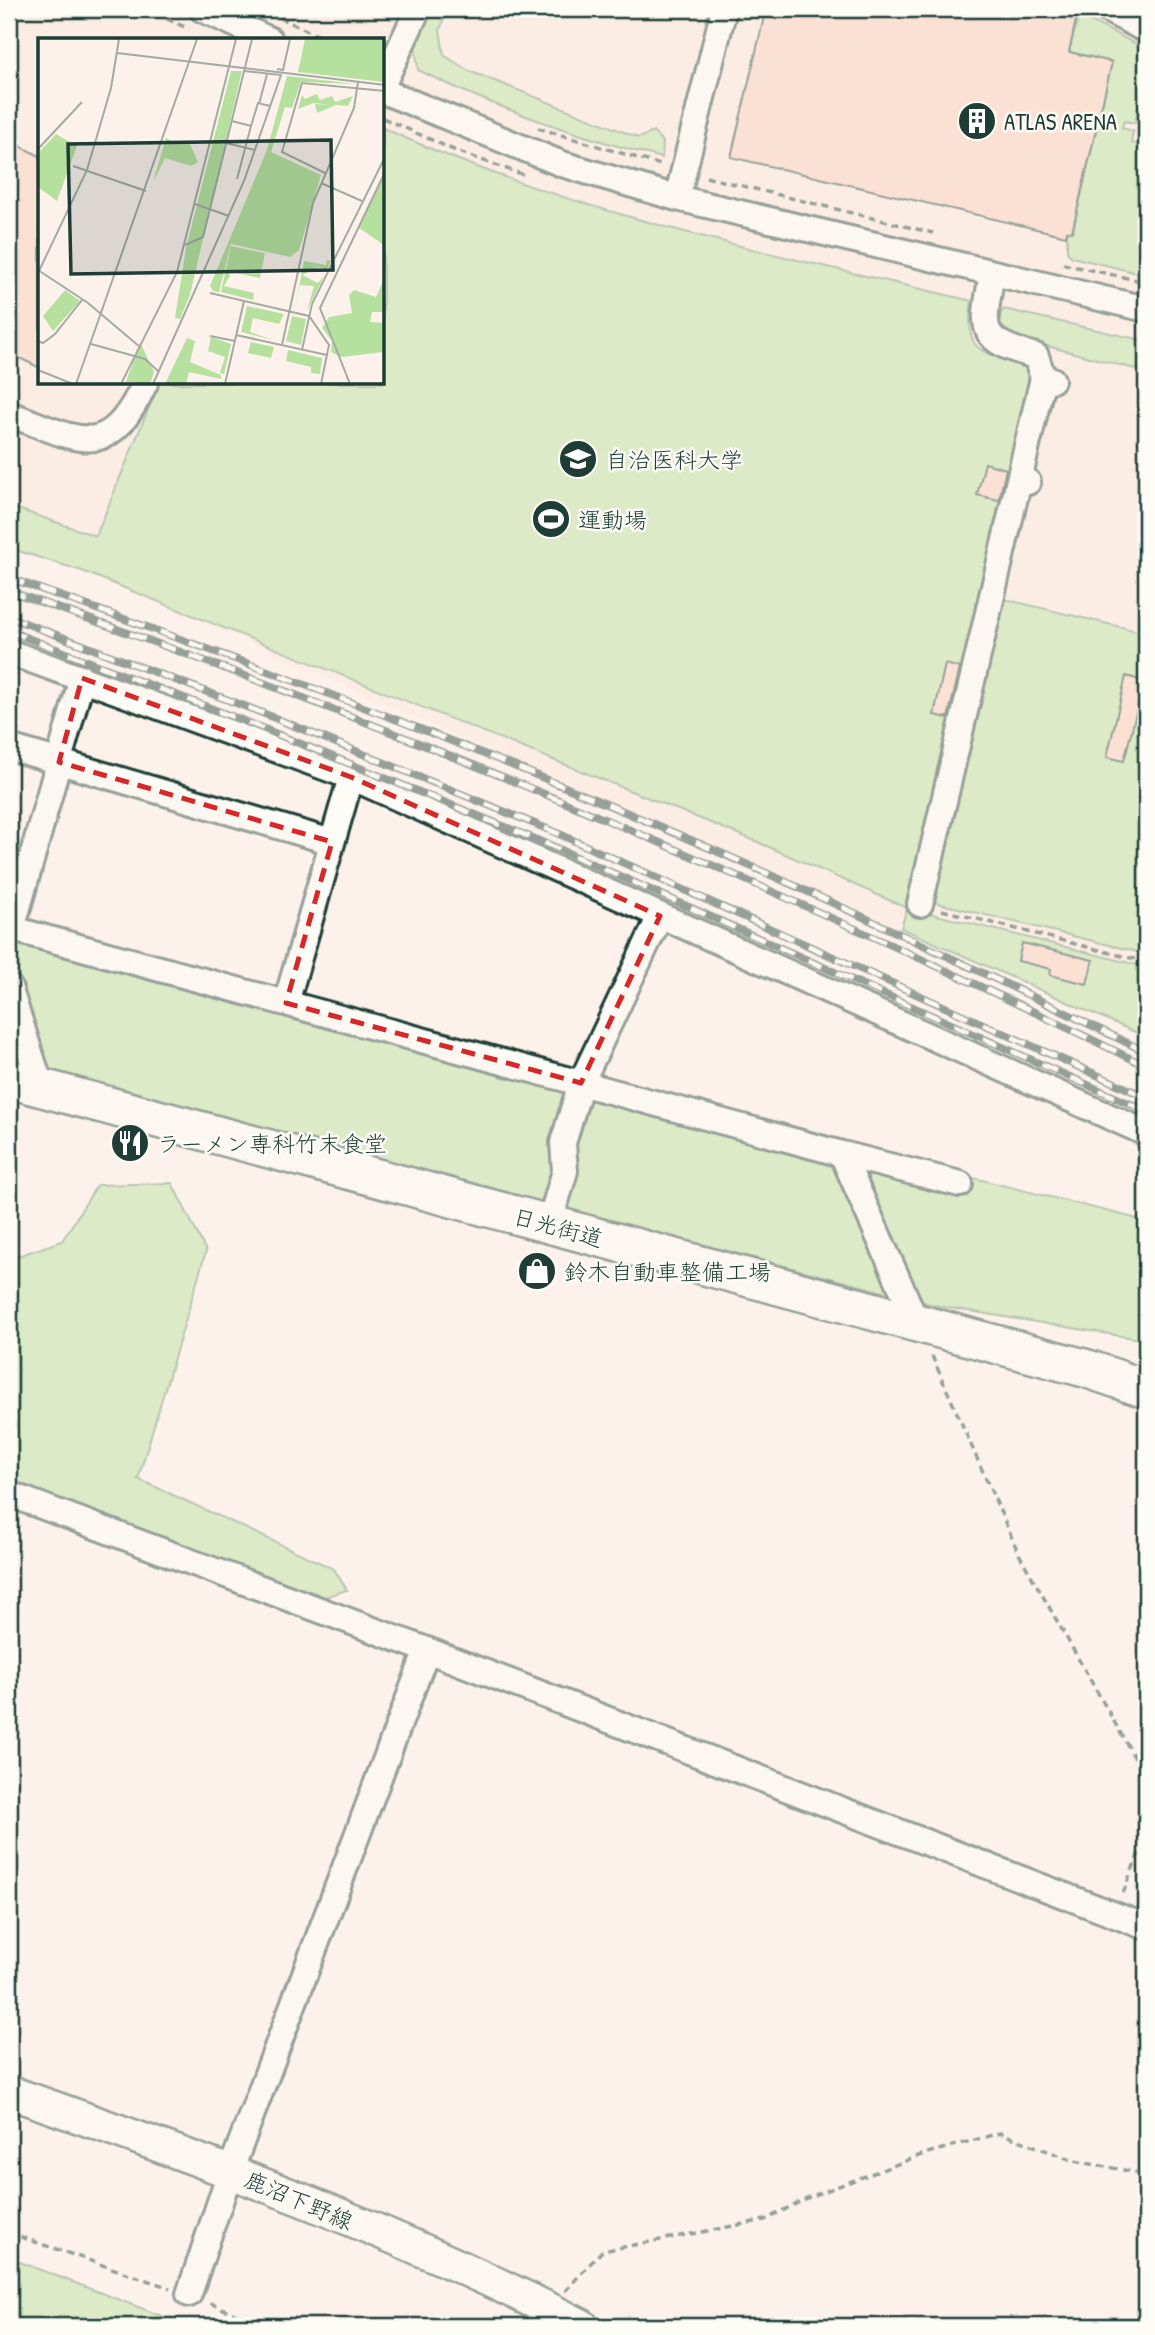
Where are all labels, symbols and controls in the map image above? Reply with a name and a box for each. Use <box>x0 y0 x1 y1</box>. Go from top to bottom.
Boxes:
inset map <box>38 38 385 385</box>
building icon: ATLAS ARENA <box>956 100 998 142</box>
place label: ATLAS ARENA <box>1004 106 1117 137</box>
school or university icon: 自治医科大学 <box>557 438 599 480</box>
place label: 自治医科大学 <box>605 444 743 475</box>
sports icon: 運動場 <box>530 498 572 540</box>
place label: 運動場 <box>578 504 647 535</box>
restaurant icon: ラーメン専科竹末食堂 <box>109 1122 151 1164</box>
place label: ラーメン専科竹末食堂 <box>157 1128 387 1159</box>
street label: 日光街道 <box>510 1200 606 1254</box>
shop icon: 鈴木自動車整備工場 <box>516 1250 558 1292</box>
place label: 鈴木自動車整備工場 <box>564 1256 771 1287</box>
street label: 鹿沼下野線 <box>240 2163 358 2237</box>

